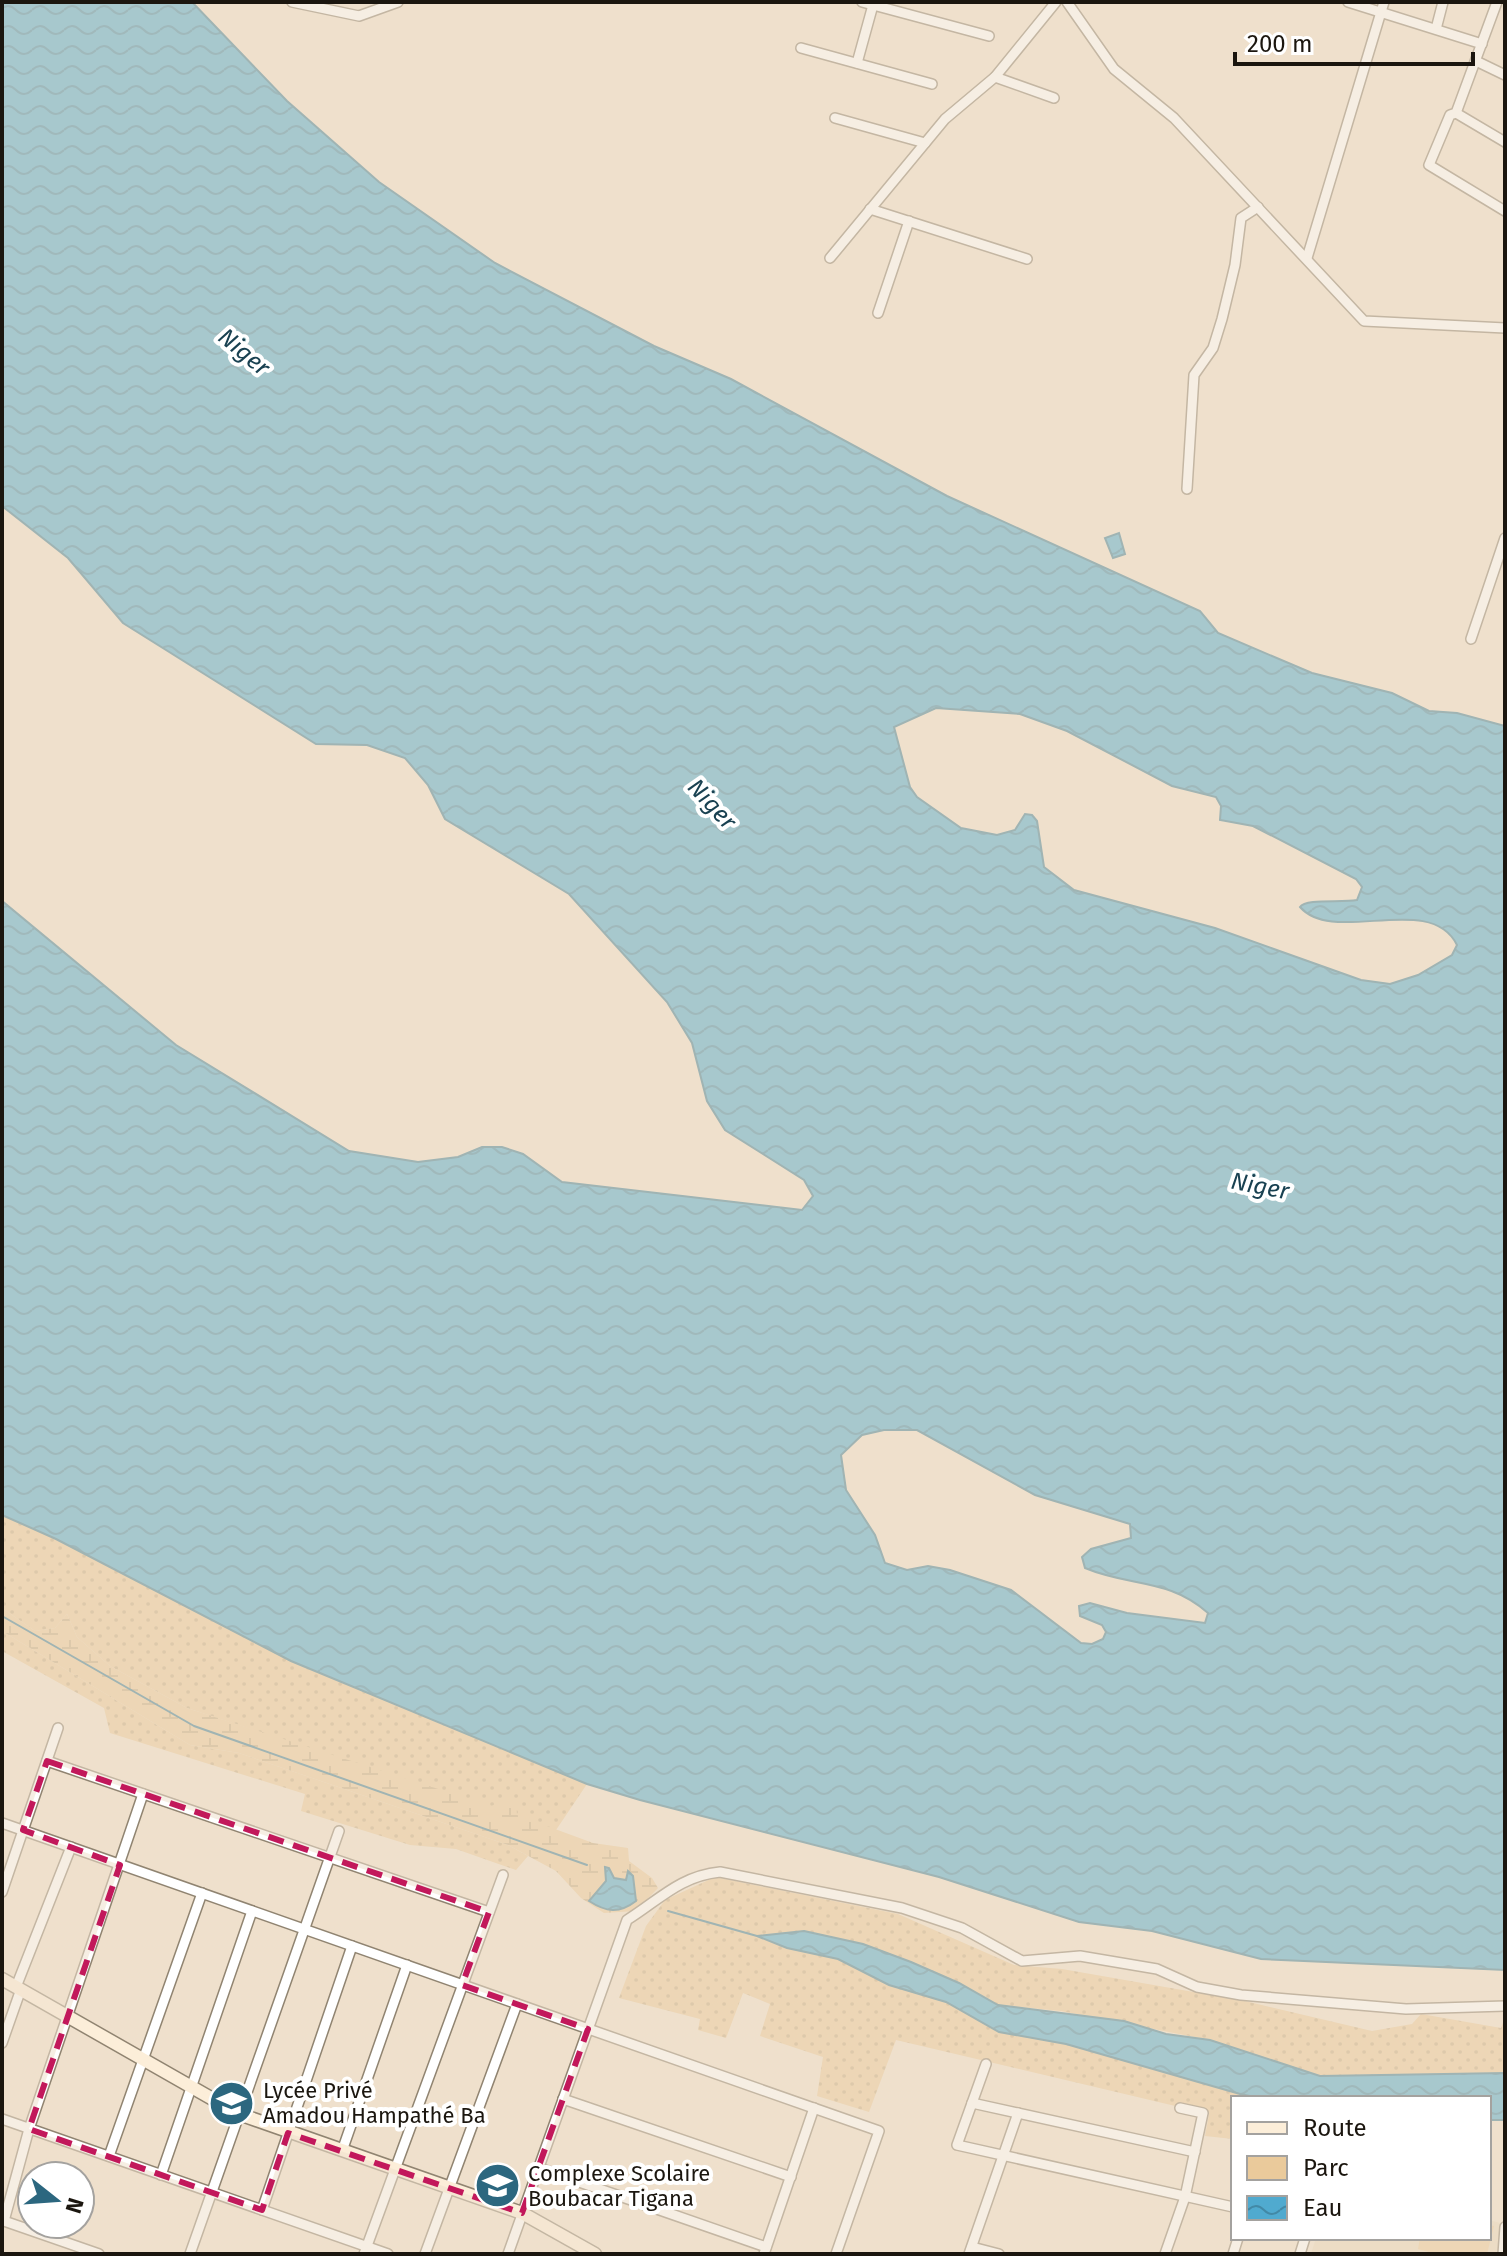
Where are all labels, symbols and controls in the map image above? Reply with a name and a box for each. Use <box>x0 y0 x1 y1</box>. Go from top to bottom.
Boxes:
scale bar <box>1235 16 1473 66</box>
text: 200 m <box>1247 30 1313 58</box>
water label: Niger <box>213 322 276 382</box>
water label: Niger <box>682 773 743 836</box>
water label: Niger <box>1229 1167 1292 1205</box>
place label: Lycée Privé Amadou Hampathé Ba <box>263 2077 486 2129</box>
school or university icon: Lycée Privé Amadou Hampathé Ba <box>208 2079 256 2127</box>
legend <box>1231 2096 1491 2240</box>
text: Route <box>1303 2114 1367 2142</box>
text: Parc <box>1303 2154 1349 2182</box>
north arrow <box>16 2160 96 2240</box>
place label: Complexe Scolaire Boubacar Tigana <box>528 2160 710 2212</box>
school or university icon: Complexe Scolaire Boubacar Tigana <box>473 2162 521 2210</box>
text: Eau <box>1303 2194 1343 2222</box>
text: N <box>60 2195 90 2217</box>

